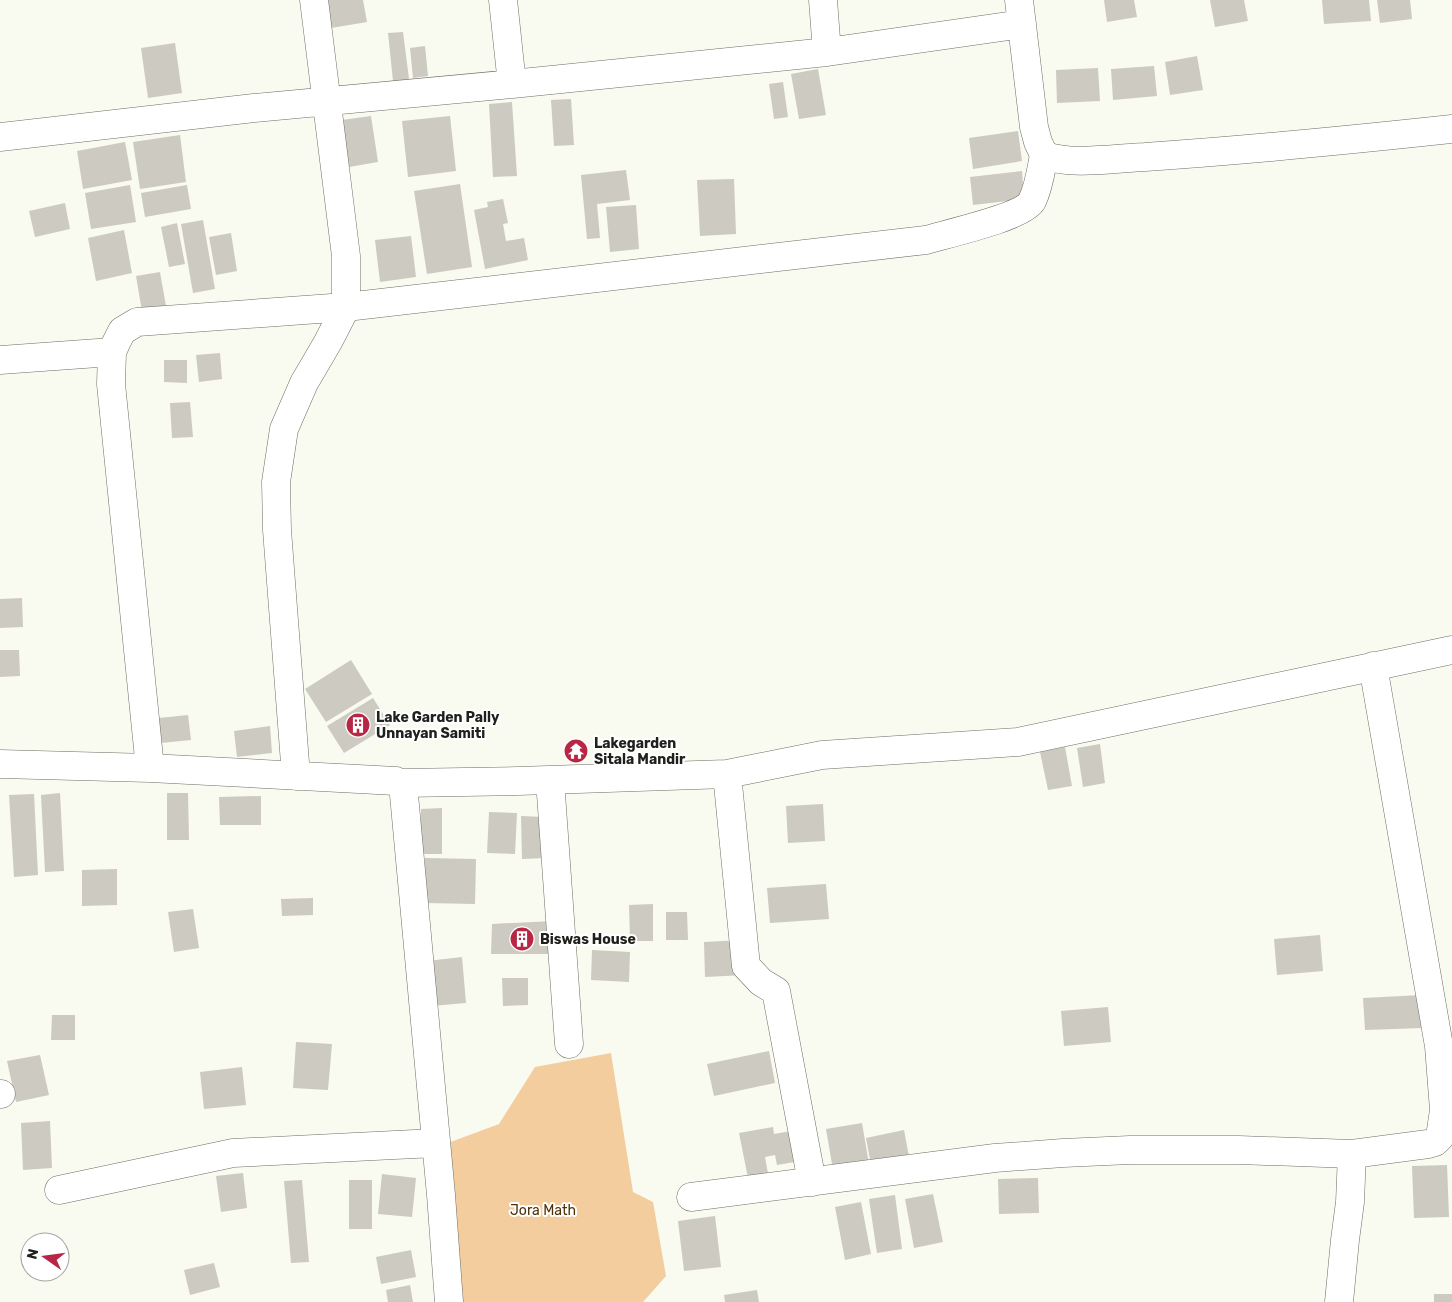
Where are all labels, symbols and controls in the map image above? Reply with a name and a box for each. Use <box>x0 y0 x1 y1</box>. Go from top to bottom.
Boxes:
place label: Lake Garden Pally Unnayan Samiti <box>376 709 500 742</box>
building icon: Lake Garden Pally Unnayan Samiti <box>345 712 371 738</box>
place label: Lakegarden Sitala Mandir <box>594 735 686 768</box>
temple icon: Lakegarden Sitala Mandir <box>563 738 589 764</box>
building icon: Biswas House <box>509 926 535 952</box>
place label: Biswas House <box>540 931 636 948</box>
park label: Jora Math <box>510 1202 576 1219</box>
north arrow <box>20 1232 70 1282</box>
text: N <box>23 1247 42 1261</box>

